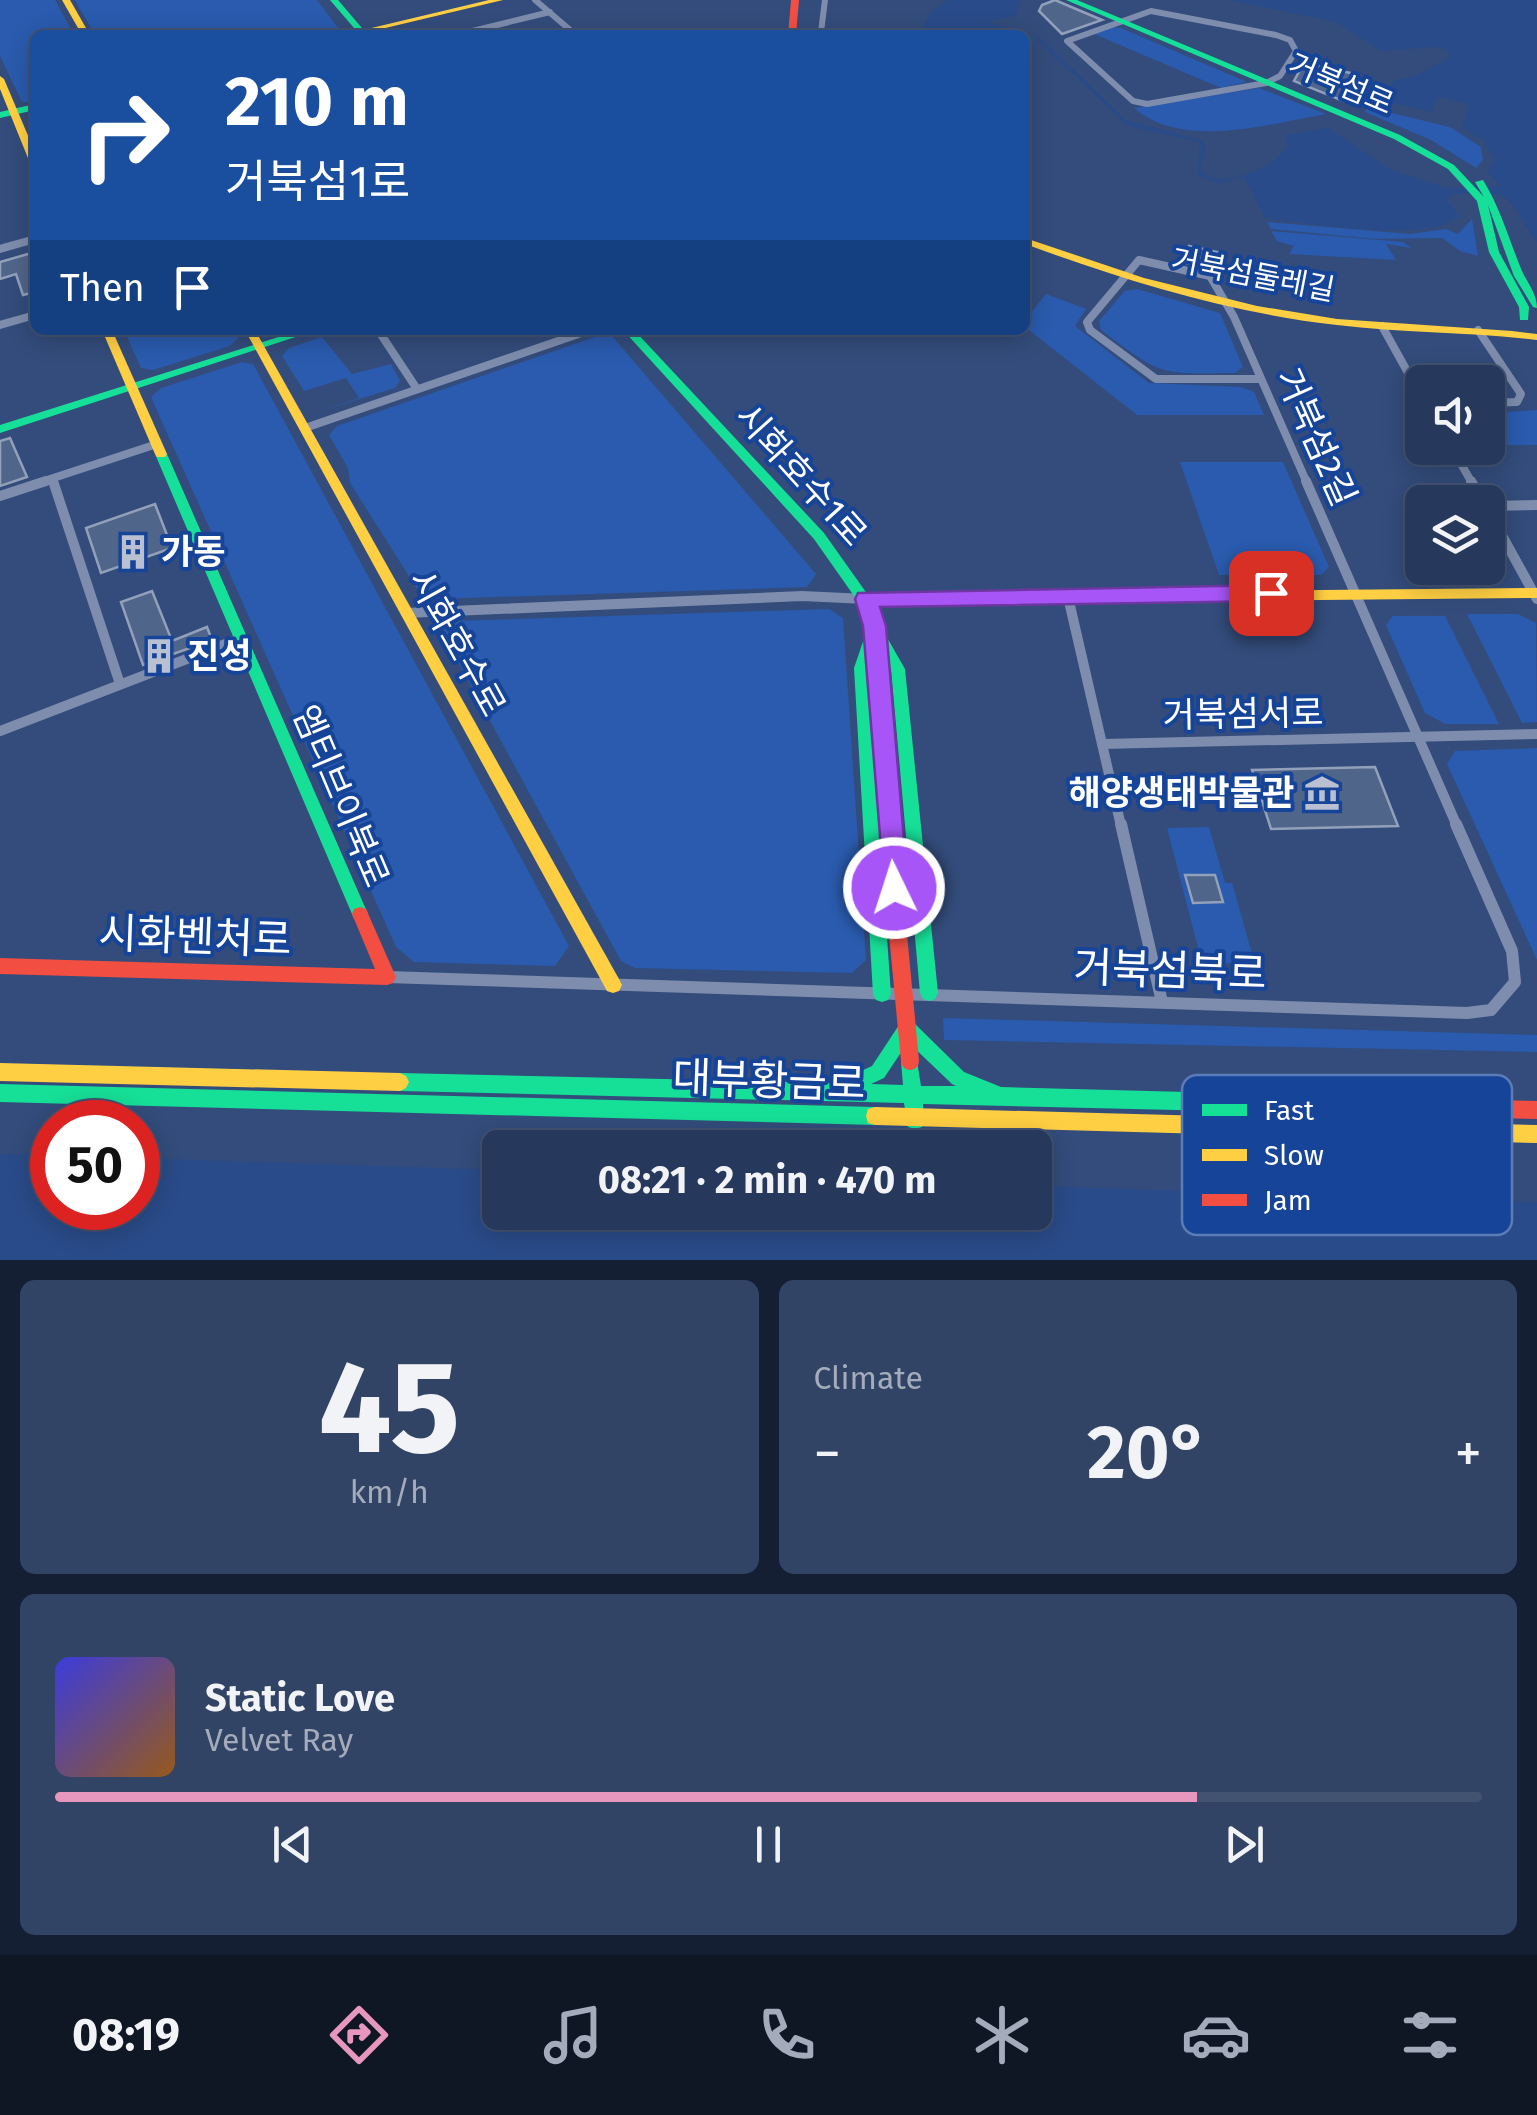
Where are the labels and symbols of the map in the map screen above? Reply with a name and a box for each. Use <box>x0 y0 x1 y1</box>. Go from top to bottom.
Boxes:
street label: 거북섬로 <box>1283 46 1399 122</box>
street label: 거북섬둘레길 <box>1168 242 1338 308</box>
street label: 거북섬2길 <box>1267 362 1365 512</box>
street label: 시화호수1로 <box>726 395 876 555</box>
place label: 가동 <box>161 531 225 573</box>
building icon: 가동 <box>114 533 152 571</box>
pin <box>1229 551 1314 636</box>
street label: 시화호수로 <box>400 562 514 724</box>
place label: 진성 <box>187 635 251 677</box>
building icon: 진성 <box>140 637 178 675</box>
street label: 거북섬서로 <box>1162 692 1324 736</box>
street label: 엠티브이북로 <box>284 699 398 893</box>
place label: 해양생태박물관 <box>1069 772 1294 814</box>
museum icon: 해양생태박물관 <box>1303 774 1341 812</box>
position arrow <box>842 836 946 940</box>
street label: 시화벤처로 <box>98 909 292 965</box>
street label: 거북섬북로 <box>1073 943 1267 999</box>
street label: 대부황금로 <box>672 1053 866 1109</box>
legend <box>1182 1075 1512 1235</box>
text: Fast <box>1264 1094 1315 1127</box>
speed limit sign: 50 <box>30 1100 160 1230</box>
text: Slow <box>1264 1139 1324 1172</box>
text: Jam <box>1264 1184 1312 1217</box>

